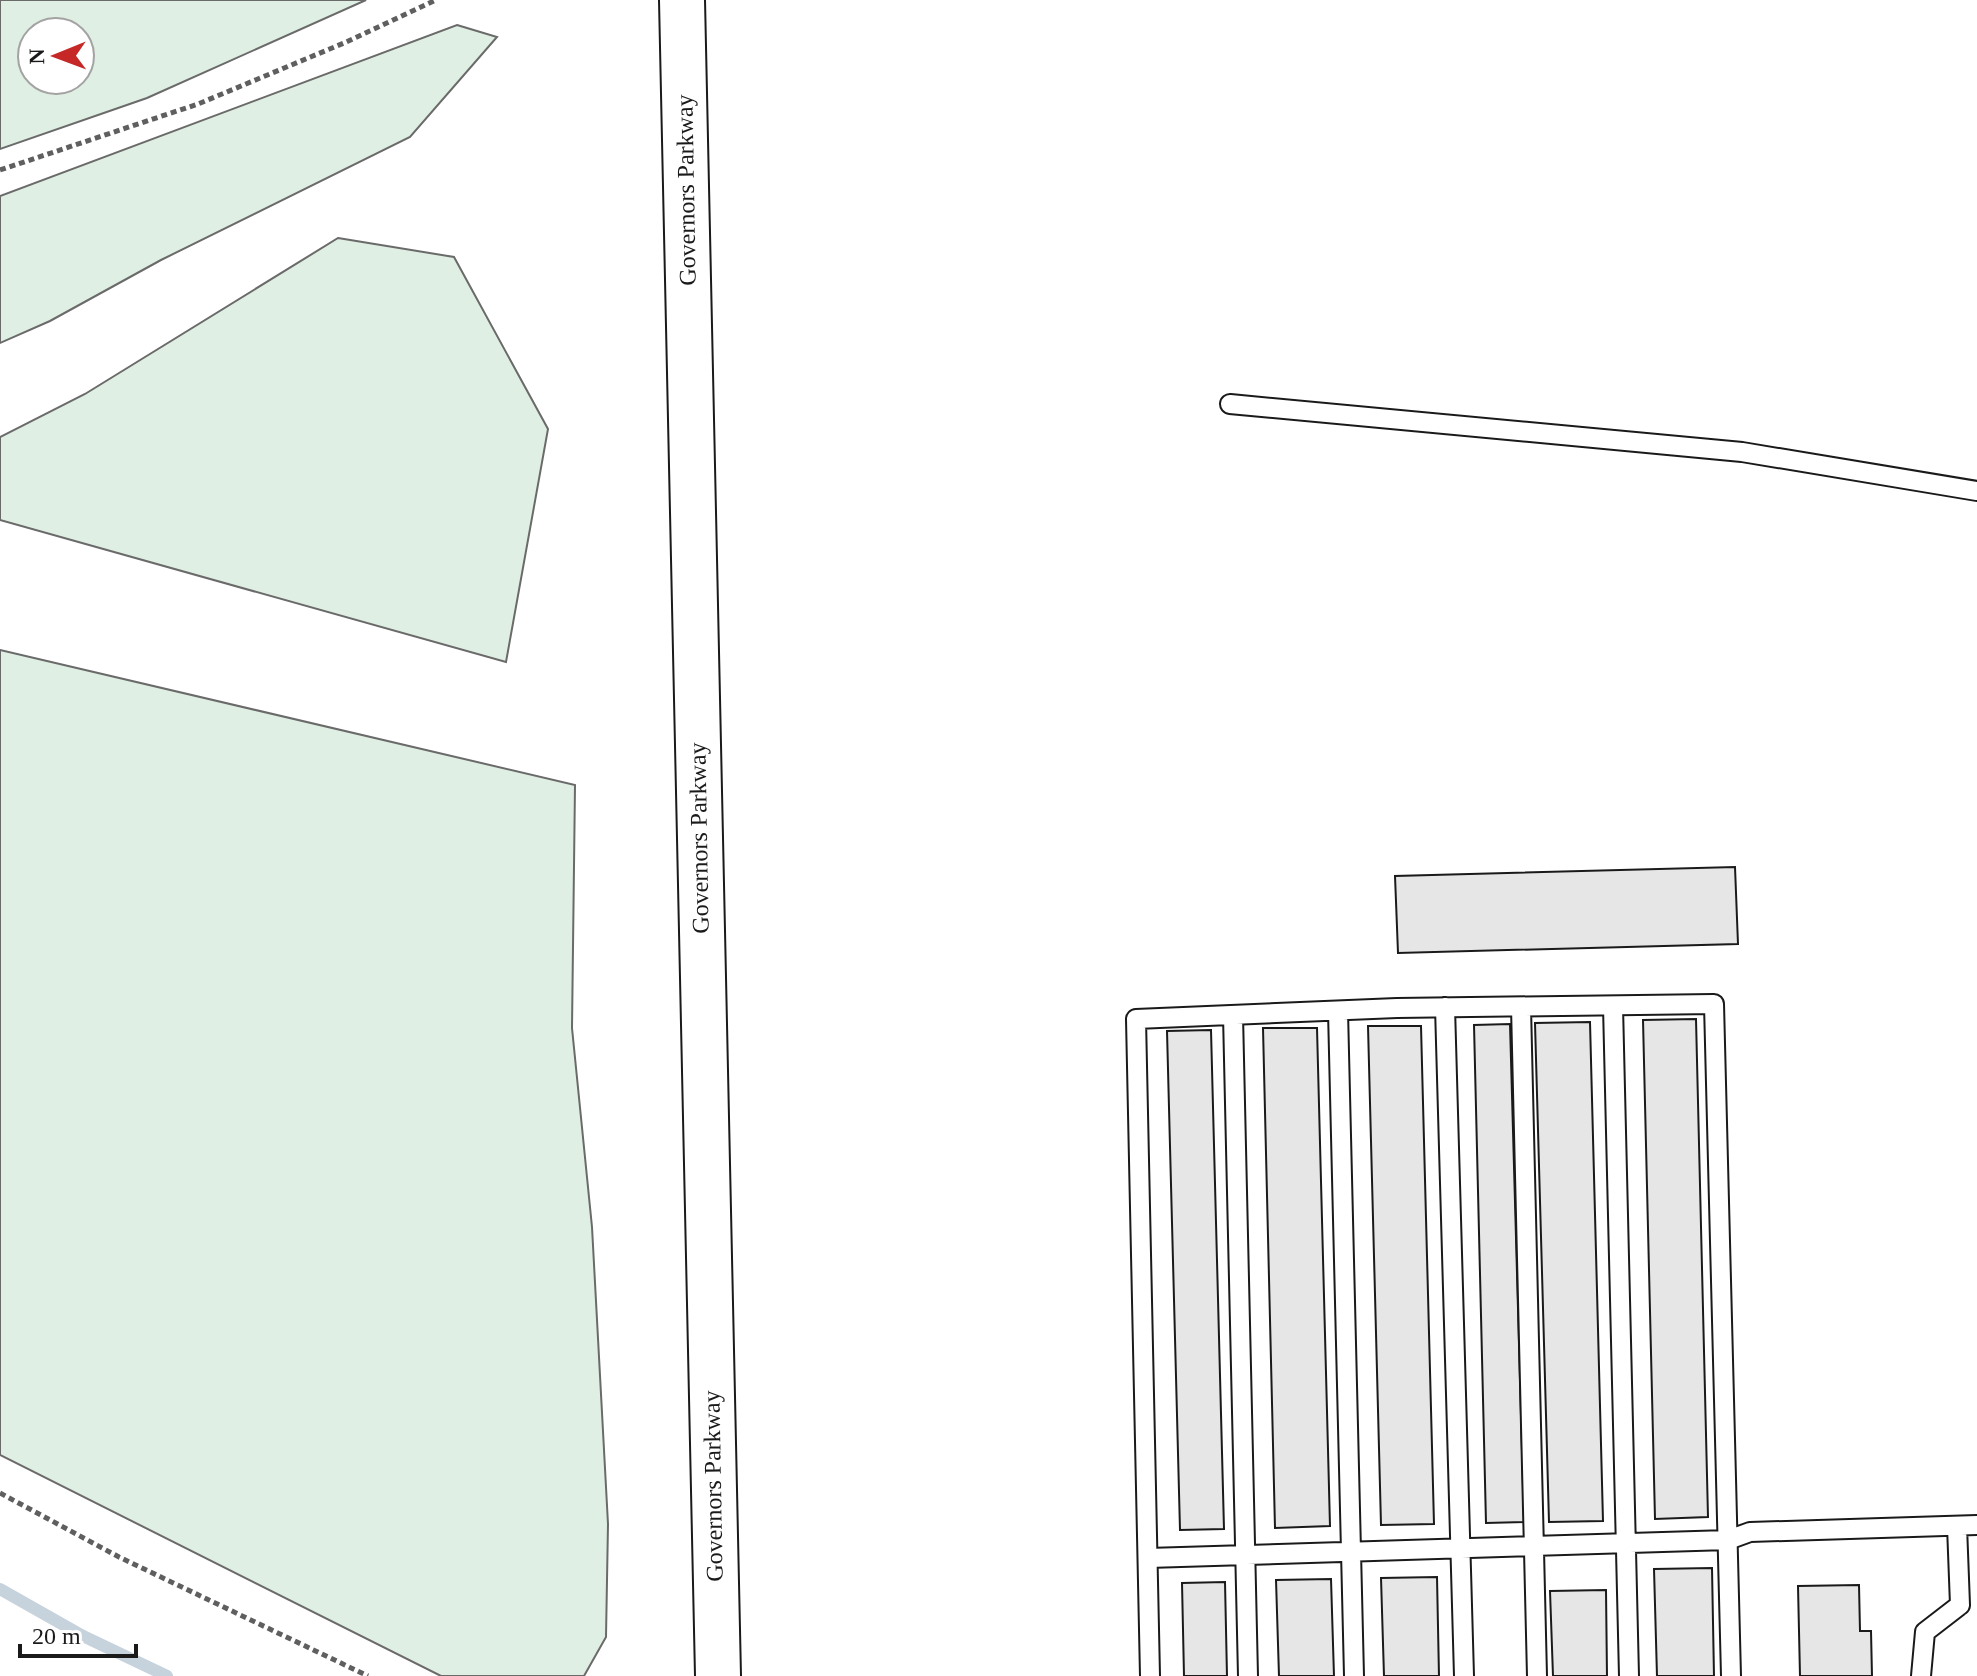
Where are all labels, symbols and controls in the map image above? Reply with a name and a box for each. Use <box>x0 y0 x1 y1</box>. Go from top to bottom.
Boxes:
north arrow <box>16 16 96 96</box>
text: N <box>24 48 49 65</box>
street label: Governors Parkway <box>671 94 701 286</box>
street label: Governors Parkway <box>684 742 714 934</box>
street label: Governors Parkway <box>698 1390 728 1582</box>
scale bar <box>20 1608 136 1658</box>
text: 20 m <box>32 1623 81 1649</box>

